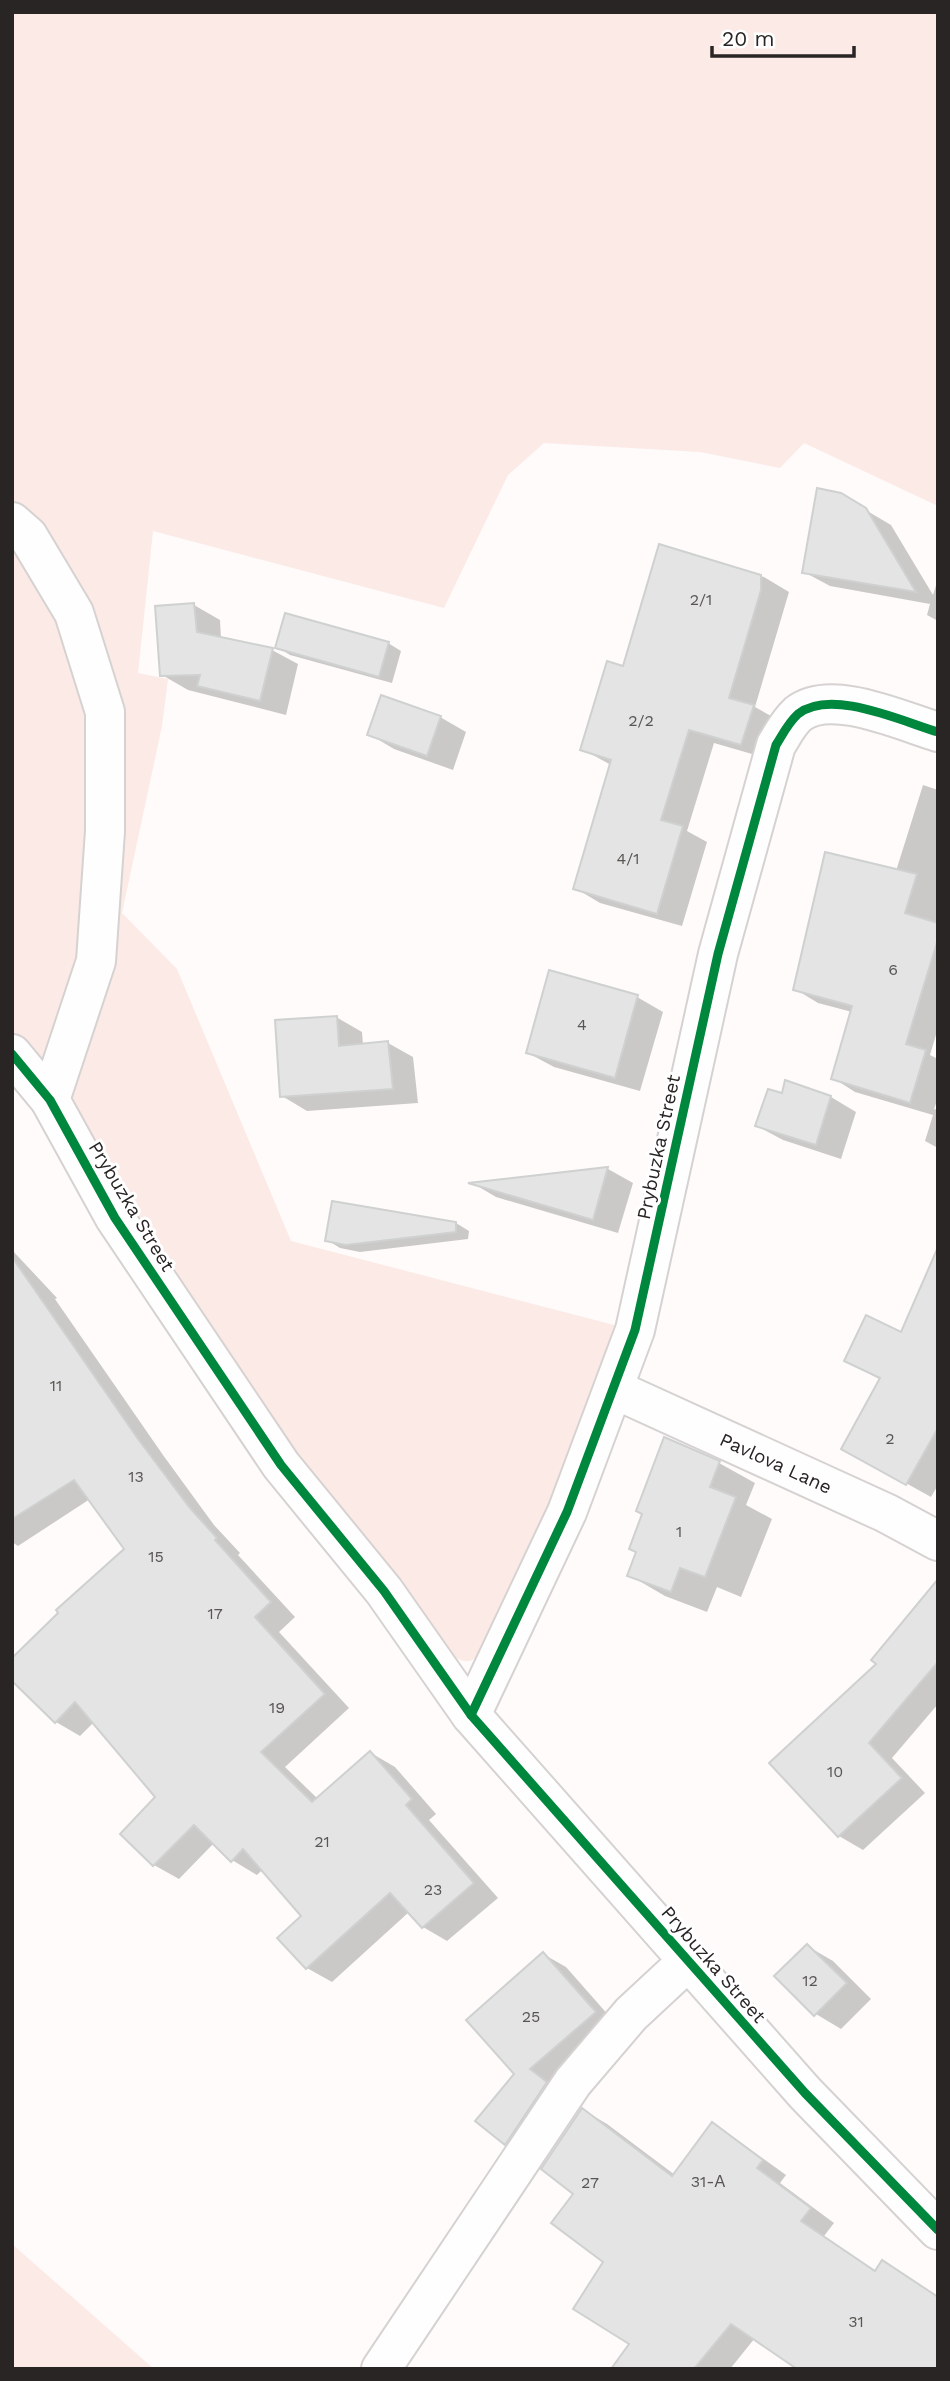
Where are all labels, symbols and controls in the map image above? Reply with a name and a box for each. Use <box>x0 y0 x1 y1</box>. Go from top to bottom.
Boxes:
scale bar <box>712 14 854 58</box>
text: 20 m <box>722 26 774 51</box>
house number: 2/1 <box>690 590 712 609</box>
house number: 2/2 <box>628 711 654 730</box>
house number: 4/1 <box>616 849 640 868</box>
house number: 6 <box>888 960 898 979</box>
house number: 4 <box>577 1015 587 1034</box>
street label: Prybuzka Street <box>632 1073 685 1222</box>
street label: Prybuzka Street <box>84 1137 179 1275</box>
house number: 11 <box>50 1376 62 1395</box>
street label: Pavlova Lane <box>716 1428 835 1499</box>
house number: 2 <box>885 1429 895 1448</box>
house number: 13 <box>128 1467 144 1486</box>
house number: 1 <box>676 1522 682 1541</box>
house number: 15 <box>148 1547 164 1566</box>
house number: 17 <box>207 1604 223 1623</box>
house number: 19 <box>269 1698 285 1717</box>
house number: 10 <box>827 1762 843 1781</box>
house number: 21 <box>314 1832 330 1851</box>
house number: 23 <box>424 1880 442 1899</box>
street label: Prybuzka Street <box>657 1901 771 2028</box>
house number: 12 <box>802 1971 818 1990</box>
house number: 25 <box>522 2007 540 2026</box>
house number: 31-А <box>691 2172 726 2191</box>
house number: 27 <box>581 2173 599 2192</box>
house number: 31 <box>848 2312 864 2331</box>

